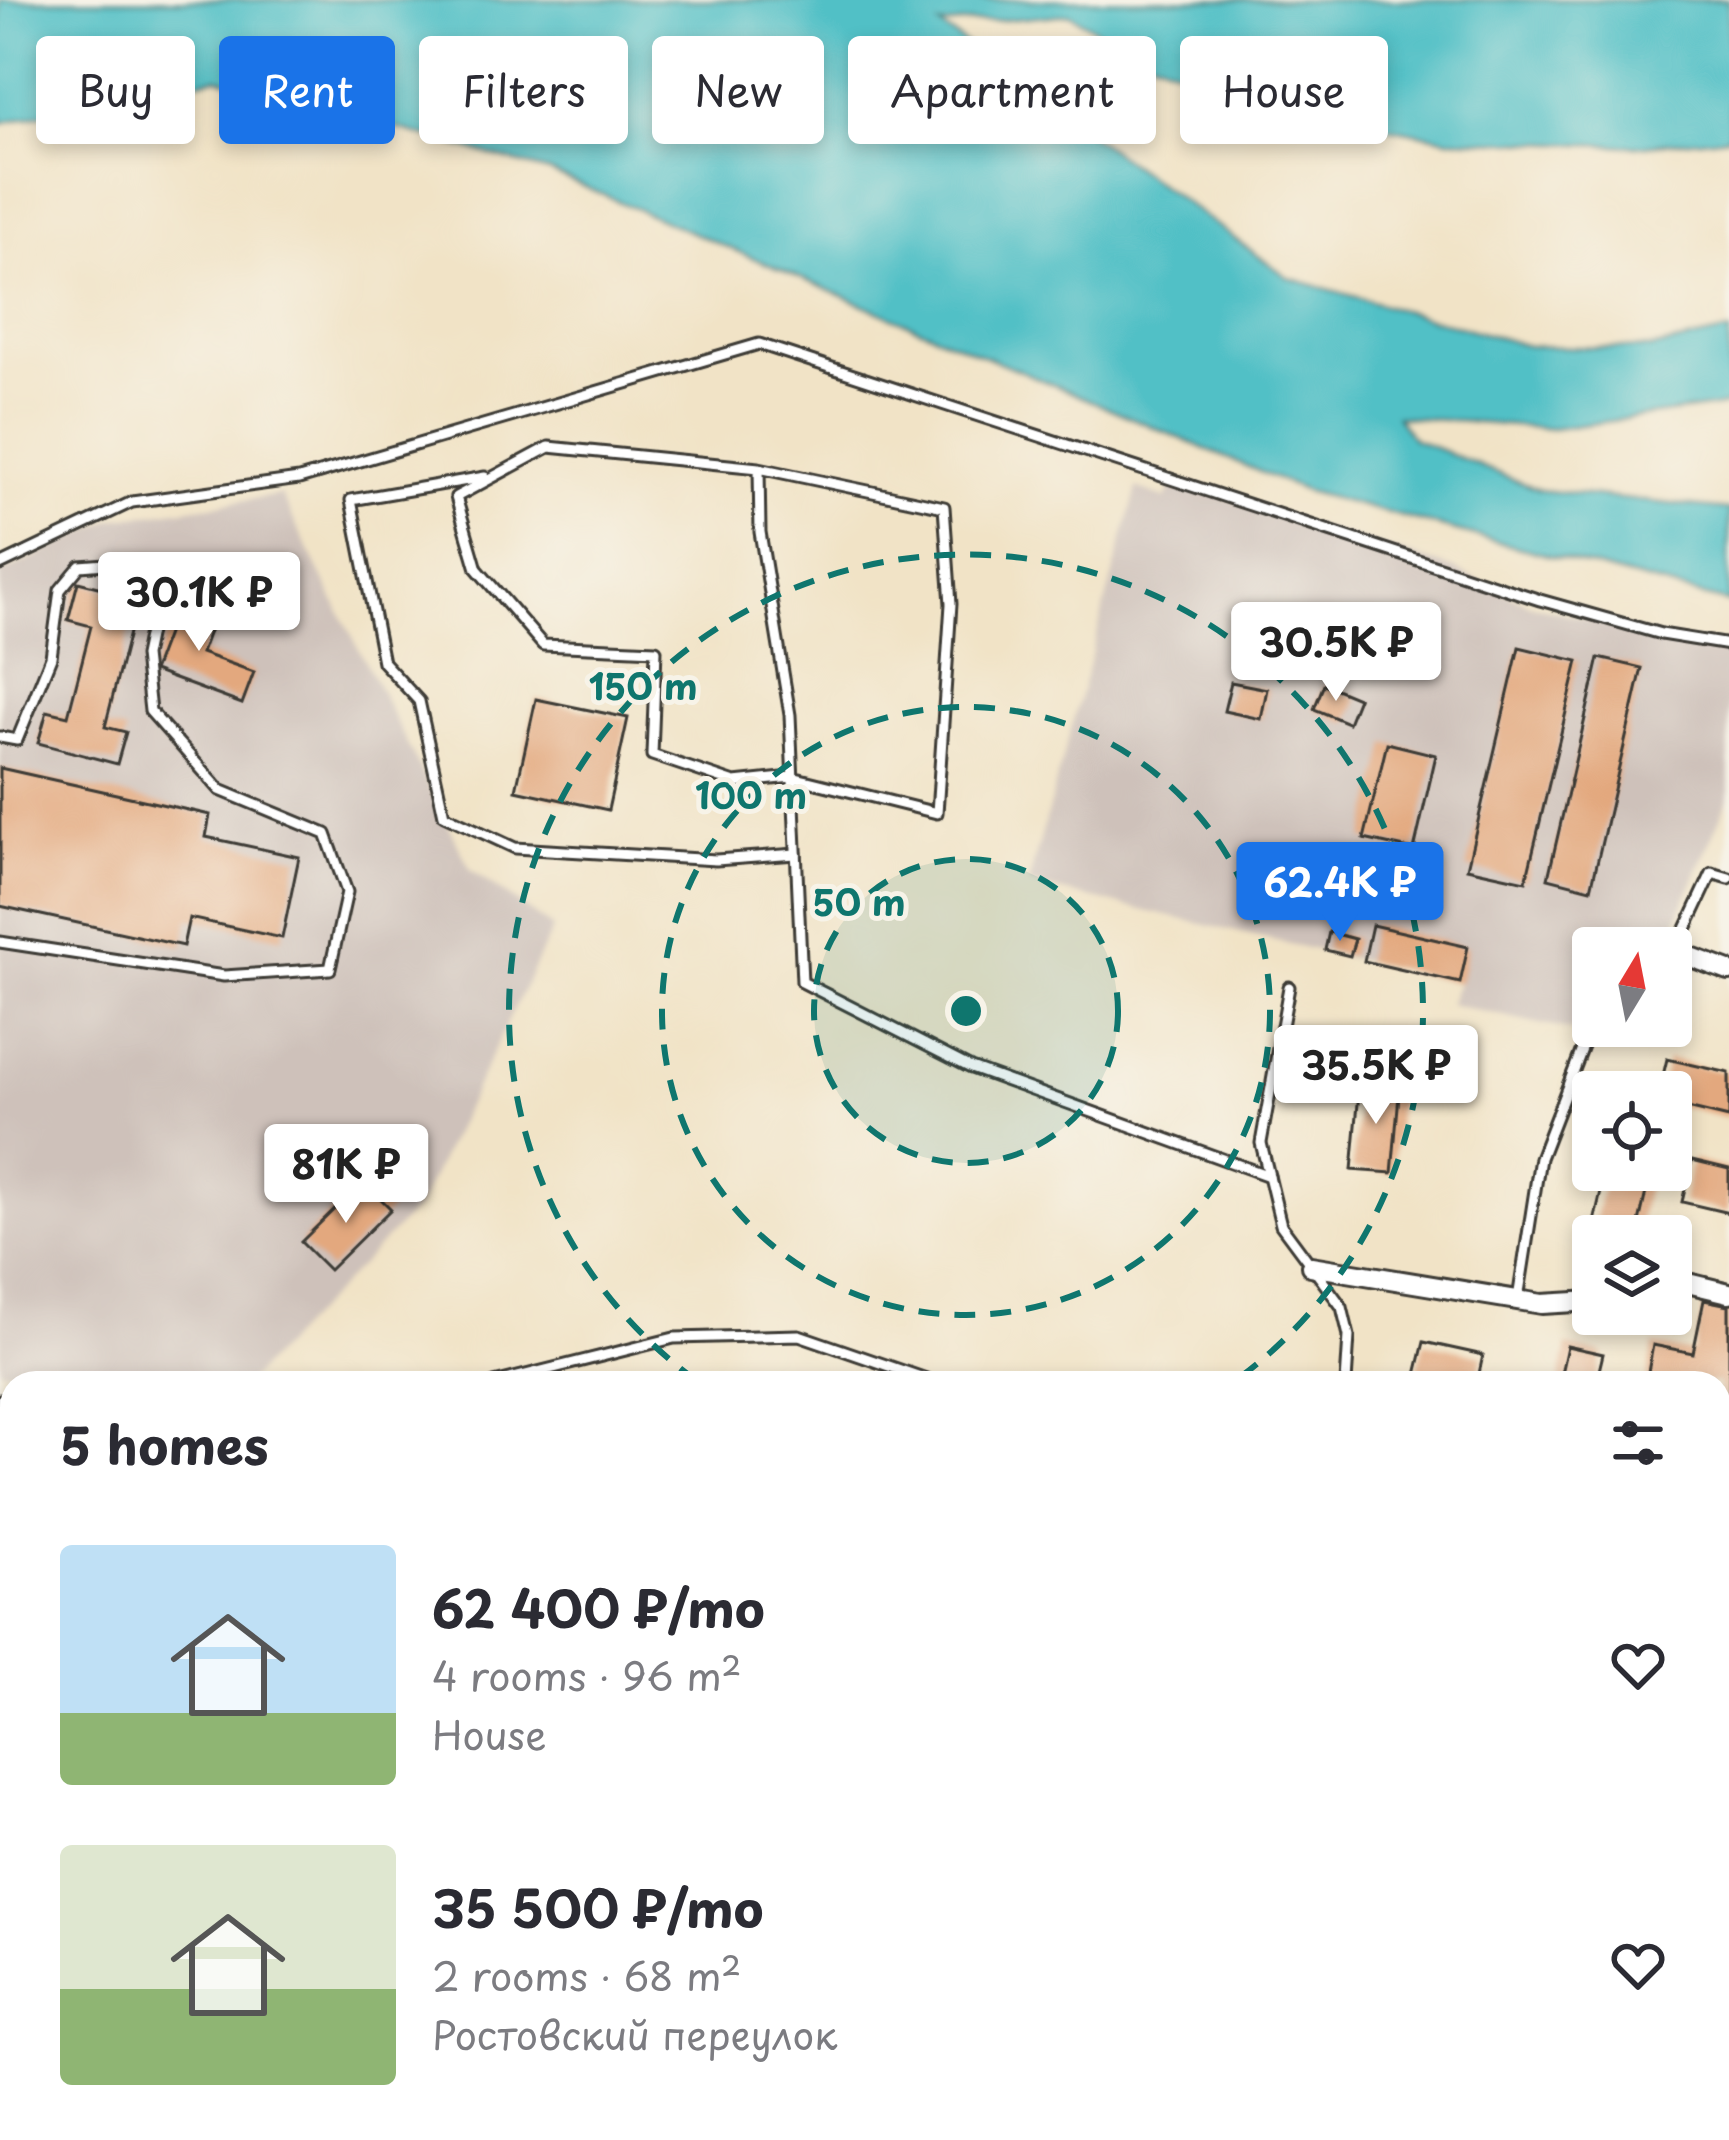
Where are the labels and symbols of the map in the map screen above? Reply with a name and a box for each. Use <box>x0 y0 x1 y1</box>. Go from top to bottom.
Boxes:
pin: 30.1K ₽ <box>88 552 310 654</box>
pin: 30.5K ₽ <box>1225 602 1447 704</box>
text: 150 m <box>588 658 698 712</box>
text: 100 m <box>695 767 807 821</box>
pin: 62.4K ₽ <box>1229 842 1451 944</box>
text: 50 m <box>812 874 906 928</box>
north arrow <box>1572 927 1692 1047</box>
centre of rings <box>945 990 987 1032</box>
pin: 35.5K ₽ <box>1265 1025 1487 1127</box>
pin: 81K ₽ <box>262 1124 430 1226</box>

